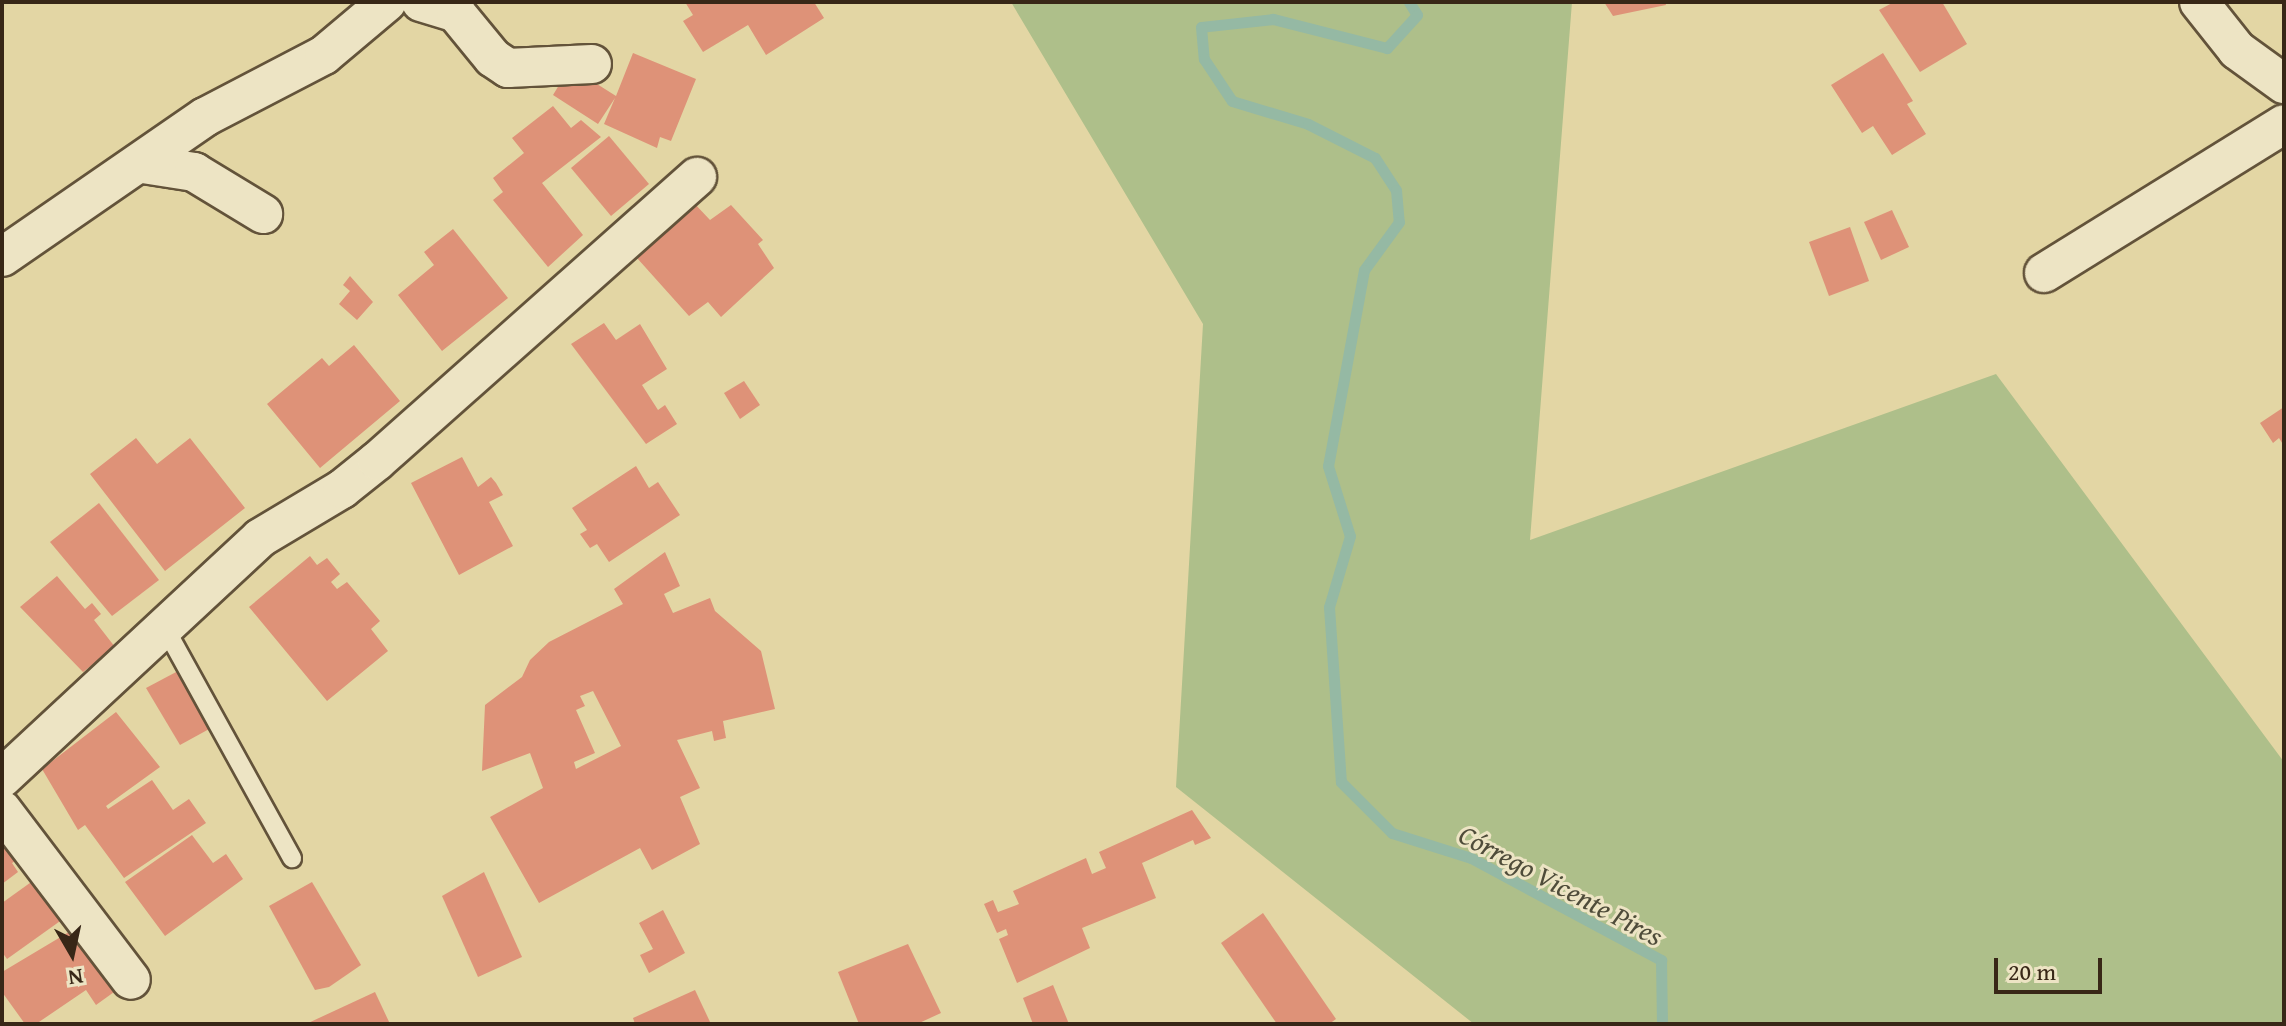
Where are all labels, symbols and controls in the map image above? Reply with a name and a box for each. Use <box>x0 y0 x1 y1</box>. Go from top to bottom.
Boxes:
water label: Córrego Vicente Pires <box>1453 817 1669 953</box>
north arrow <box>32 914 112 994</box>
scale bar <box>1998 942 2106 992</box>
text: 20 m <box>2008 954 2056 989</box>
text: N <box>66 961 86 995</box>

